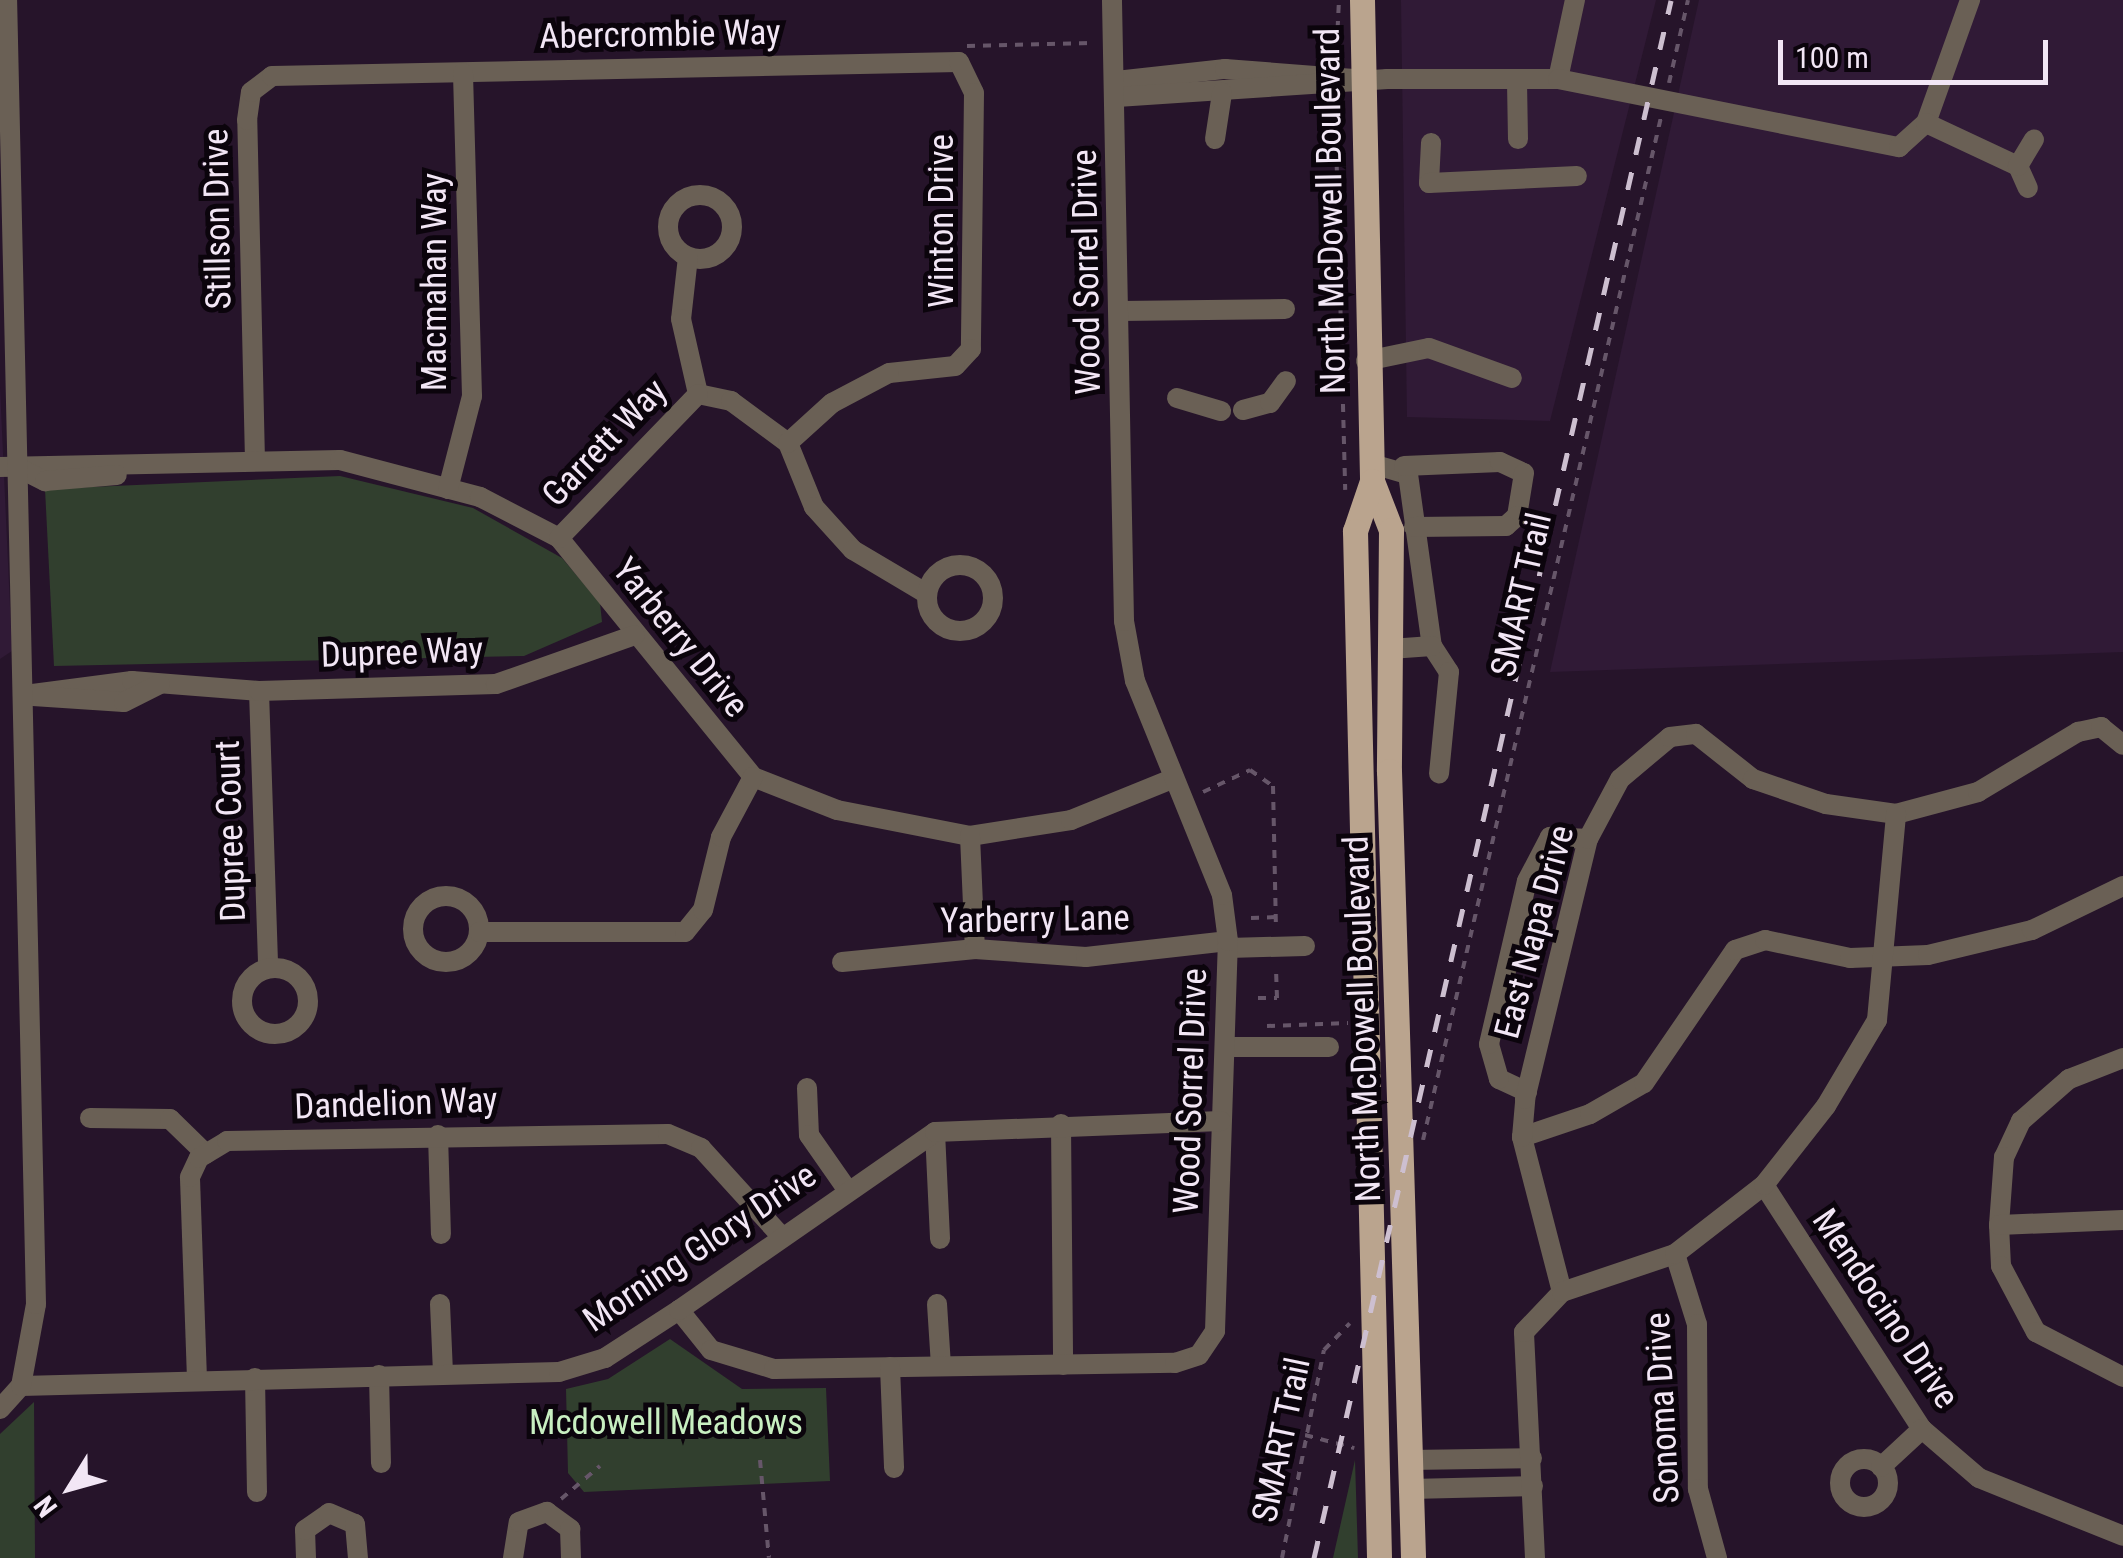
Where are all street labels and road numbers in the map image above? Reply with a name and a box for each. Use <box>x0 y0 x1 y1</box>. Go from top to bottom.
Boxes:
street label: Abercrombie Way <box>539 12 781 58</box>
street label: North McDowell Boulevard <box>1307 27 1355 395</box>
street label: Stillson Drive <box>195 128 241 310</box>
street label: Winton Drive <box>921 134 963 308</box>
street label: Wood Sorrel Drive <box>1064 149 1110 395</box>
street label: Macmahan Way <box>414 173 456 391</box>
street label: Garrett Way <box>534 371 676 515</box>
street label: SMART Trail <box>1483 508 1561 682</box>
street label: Yarberry Drive <box>603 550 757 726</box>
street label: Dupree Way <box>320 629 484 677</box>
street label: Dupree Court <box>207 740 255 922</box>
street label: East Napa Drive <box>1486 821 1584 1043</box>
street label: North McDowell Boulevard <box>1336 835 1390 1203</box>
street label: Yarberry Lane <box>940 897 1130 943</box>
street label: Wood Sorrel Drive <box>1166 968 1216 1214</box>
street label: Dandelion Way <box>294 1079 498 1129</box>
street label: Morning Glory Drive <box>576 1155 824 1341</box>
street label: Mendocino Drive <box>1803 1201 1967 1417</box>
street label: Sonoma Drive <box>1637 1311 1689 1505</box>
street label: SMART Trail <box>1244 1353 1320 1527</box>

